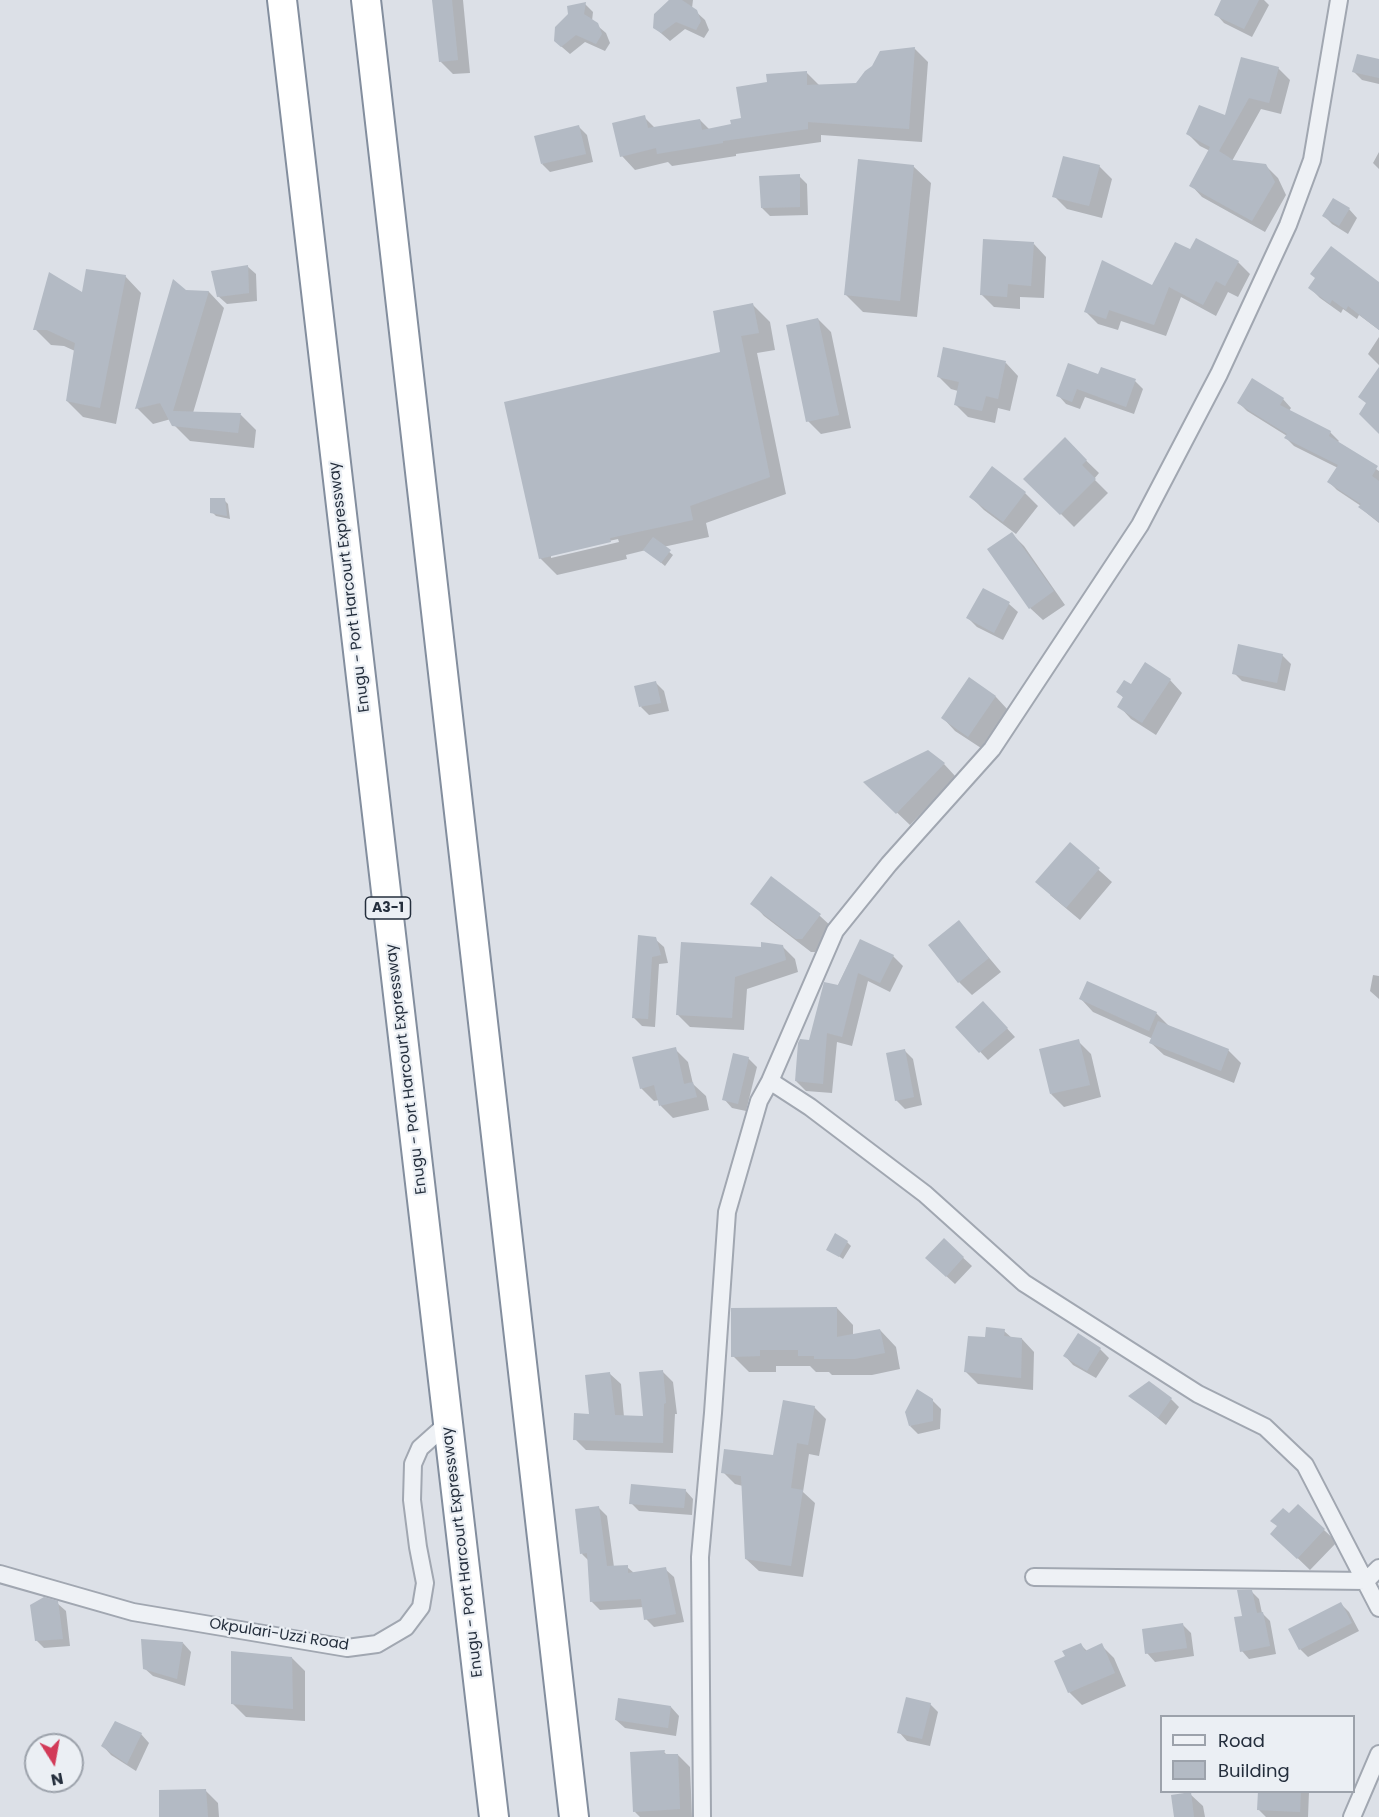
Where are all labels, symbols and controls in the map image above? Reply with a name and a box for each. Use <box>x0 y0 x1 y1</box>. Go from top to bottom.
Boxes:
street label: Enugu - Port Harcourt Expressway <box>326 461 374 713</box>
road number: A3-1 <box>366 897 410 919</box>
street label: Enugu - Port Harcourt Expressway <box>383 943 431 1195</box>
street label: Enugu - Port Harcourt Expressway <box>439 1426 487 1678</box>
street label: Okpulari-Uzzi Road <box>208 1615 350 1655</box>
legend <box>1160 1715 1355 1793</box>
text: Road <box>1218 1728 1265 1753</box>
north arrow <box>24 1733 84 1793</box>
text: Building <box>1218 1758 1290 1783</box>
text: N <box>49 1767 65 1792</box>

